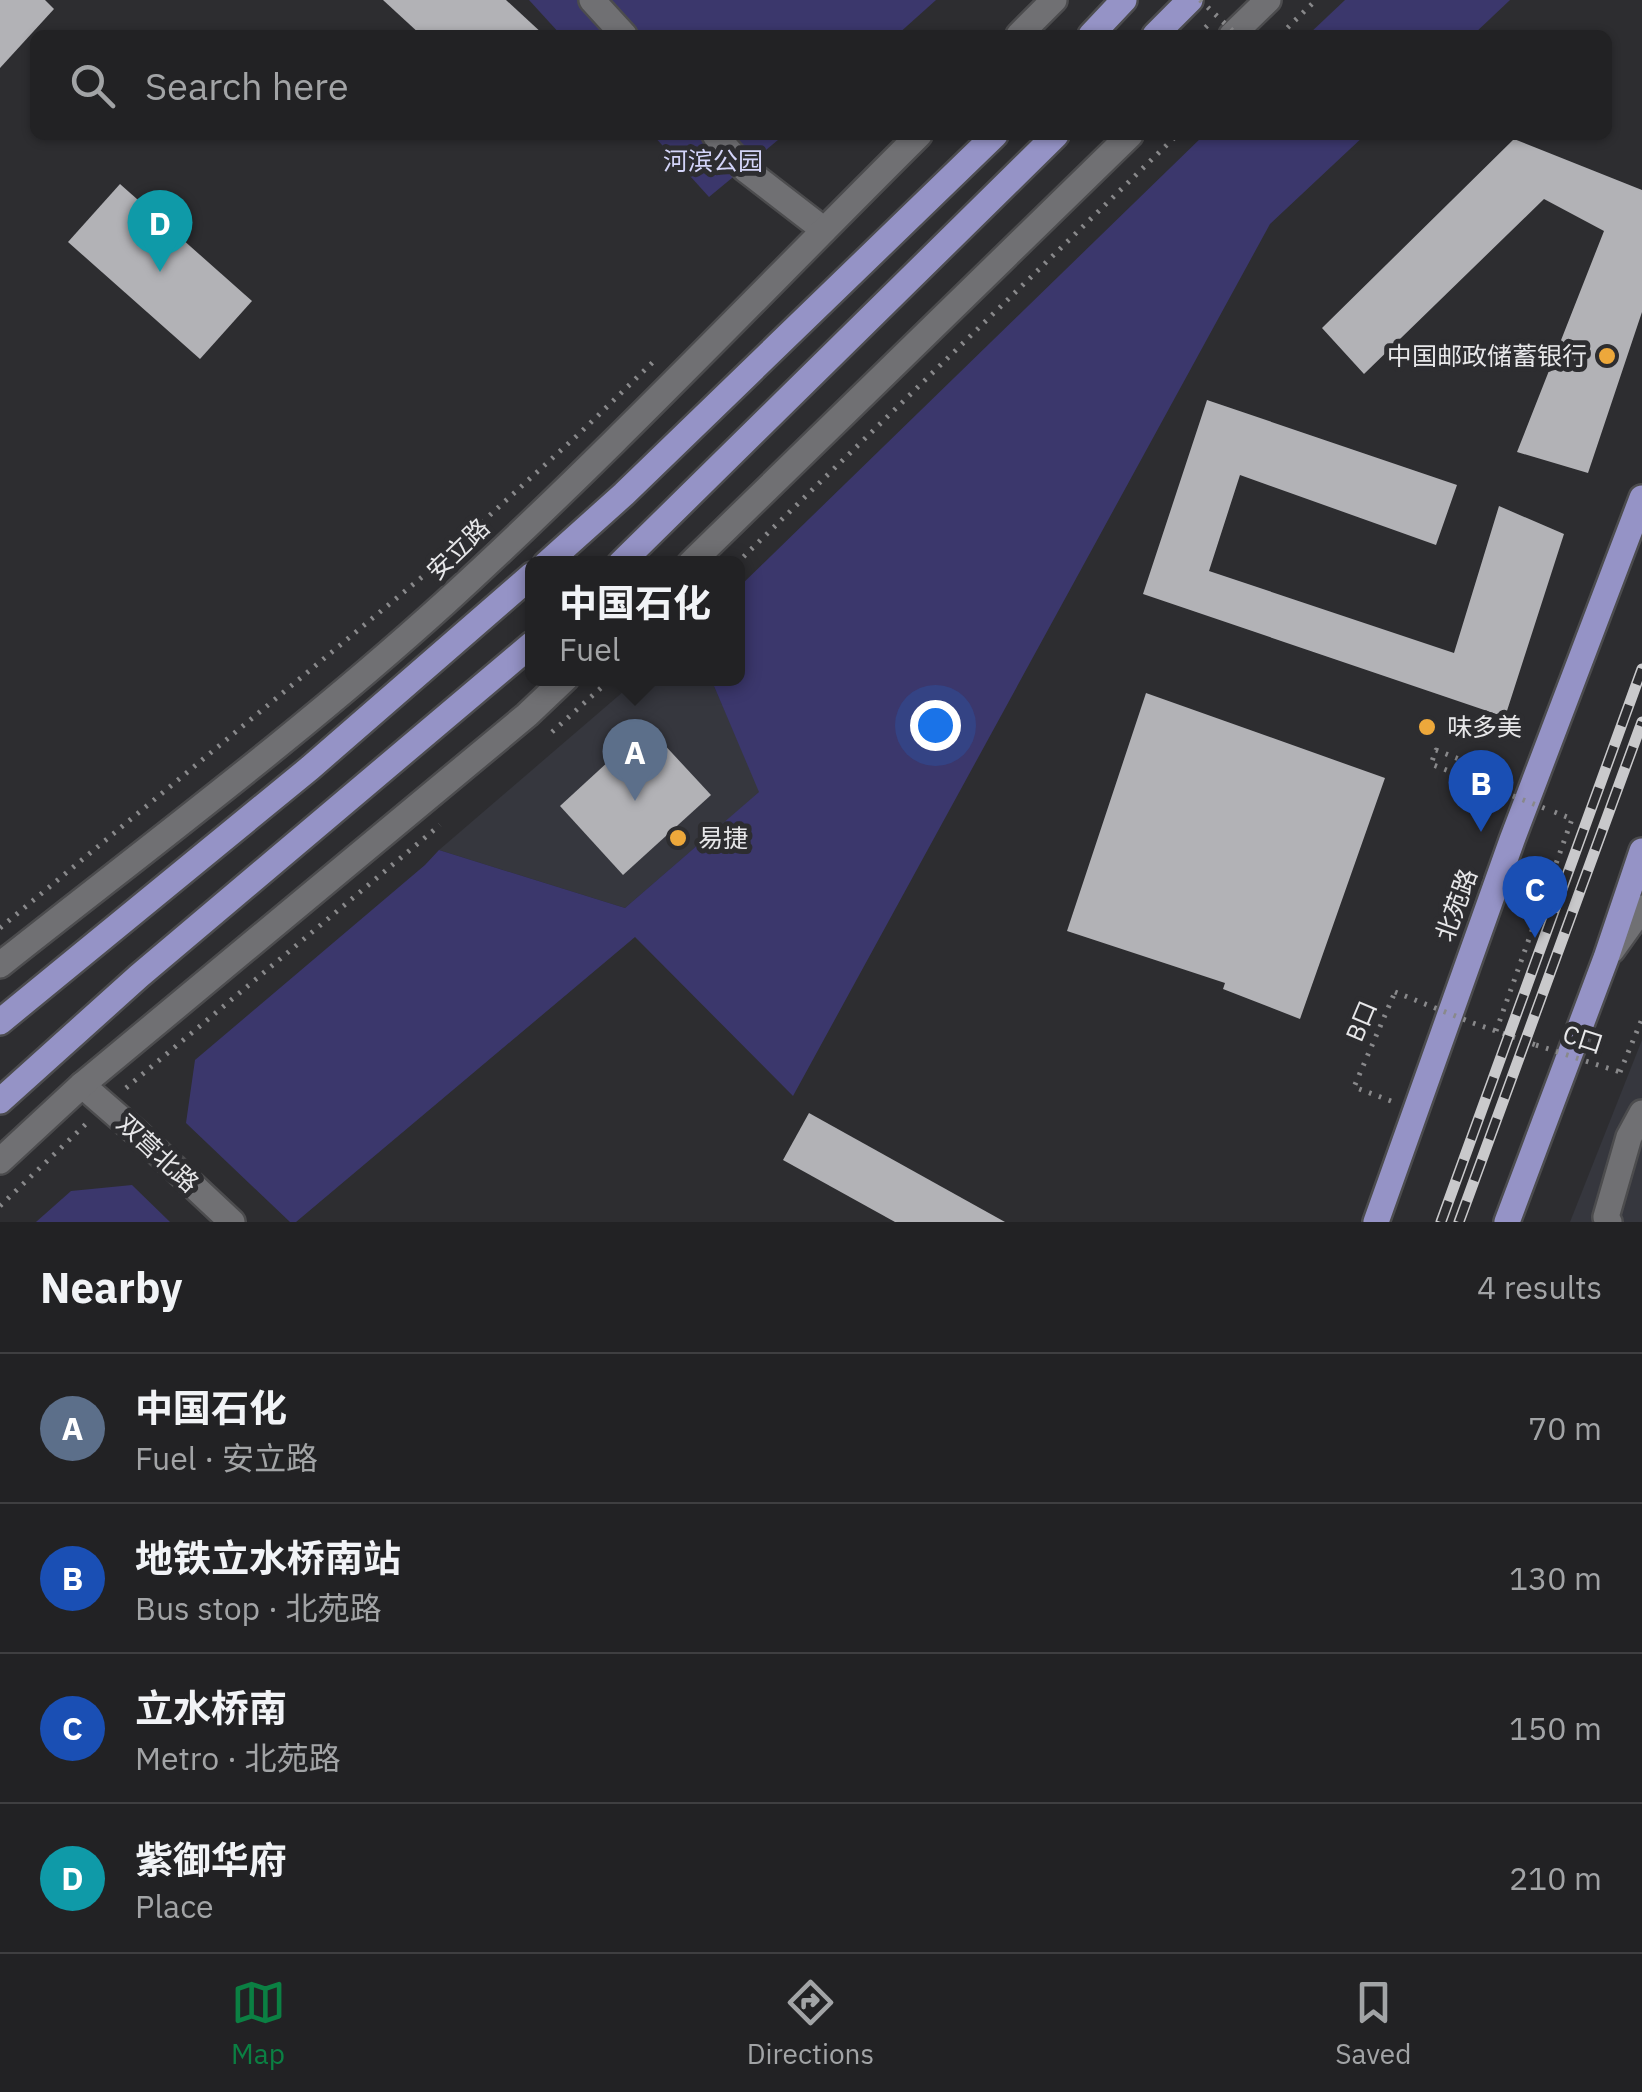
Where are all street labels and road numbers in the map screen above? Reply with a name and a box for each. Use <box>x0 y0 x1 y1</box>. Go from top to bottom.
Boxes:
street label: 安立路 <box>419 511 496 587</box>
street label: 北苑路 <box>1427 864 1484 946</box>
street label: B口 <box>1337 995 1384 1046</box>
street label: C口 <box>1559 1017 1608 1060</box>
street label: 双营北路 <box>111 1106 206 1199</box>

